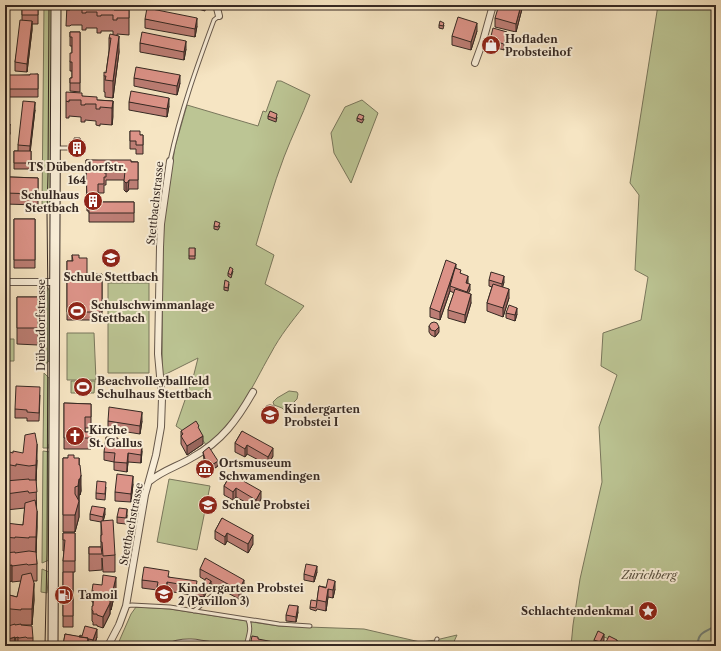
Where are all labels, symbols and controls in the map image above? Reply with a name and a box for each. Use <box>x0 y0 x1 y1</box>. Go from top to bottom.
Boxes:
place label: Hofladen Probsteihof <box>505 32 572 59</box>
shop icon: Hofladen Probsteihof <box>480 34 502 56</box>
building icon: TS Dübendorfstr. 164 <box>66 137 88 159</box>
place label: TS Dübendorfstr. 164 <box>28 160 126 187</box>
street label: Stettbachstrasse <box>144 160 166 246</box>
place label: Schulhaus Stettbach <box>21 188 79 215</box>
building icon: Schulhaus Stettbach <box>82 190 104 212</box>
school or university icon: Schule Stettbach <box>100 247 122 269</box>
place label: Schule Stettbach <box>63 270 159 284</box>
street label: Dübendorfstrasse <box>34 279 48 371</box>
place label: Schulschwimmanlage Stettbach <box>91 298 215 325</box>
sports icon: Schulschwimmanlage Stettbach <box>66 300 88 322</box>
place label: Beachvolleyballfeld Schulhaus Stettbach <box>97 374 212 401</box>
sports icon: Beachvolleyballfeld Schulhaus Stettbach <box>72 376 94 398</box>
place label: Kindergarten Probstei I <box>284 402 361 429</box>
school or university icon: Kindergarten Probstei I <box>259 404 281 426</box>
place label: Kirche St. Gallus <box>89 423 142 450</box>
church icon: Kirche St. Gallus <box>64 425 86 447</box>
place label: Ortsmuseum Schwamendingen <box>219 456 321 483</box>
museum icon: Ortsmuseum Schwamendingen <box>194 458 216 480</box>
street label: Stettbachstrasse <box>116 481 146 567</box>
school or university icon: Schule Probstei <box>197 494 219 516</box>
place label: Schule Probstei <box>222 498 310 512</box>
park label: Zürichberg <box>620 568 678 582</box>
place label: Kindergarten Probstei 2 (Pavillon 3) <box>178 581 304 608</box>
school or university icon: Kindergarten Probstei 2 (Pavillon 3) <box>153 583 175 605</box>
fuel station icon: Tamoil <box>53 584 75 606</box>
place label: Tamoil <box>78 588 118 602</box>
place icon: Schlachtendenkmal <box>637 600 659 622</box>
place label: Schlachtendenkmal <box>521 604 634 618</box>

